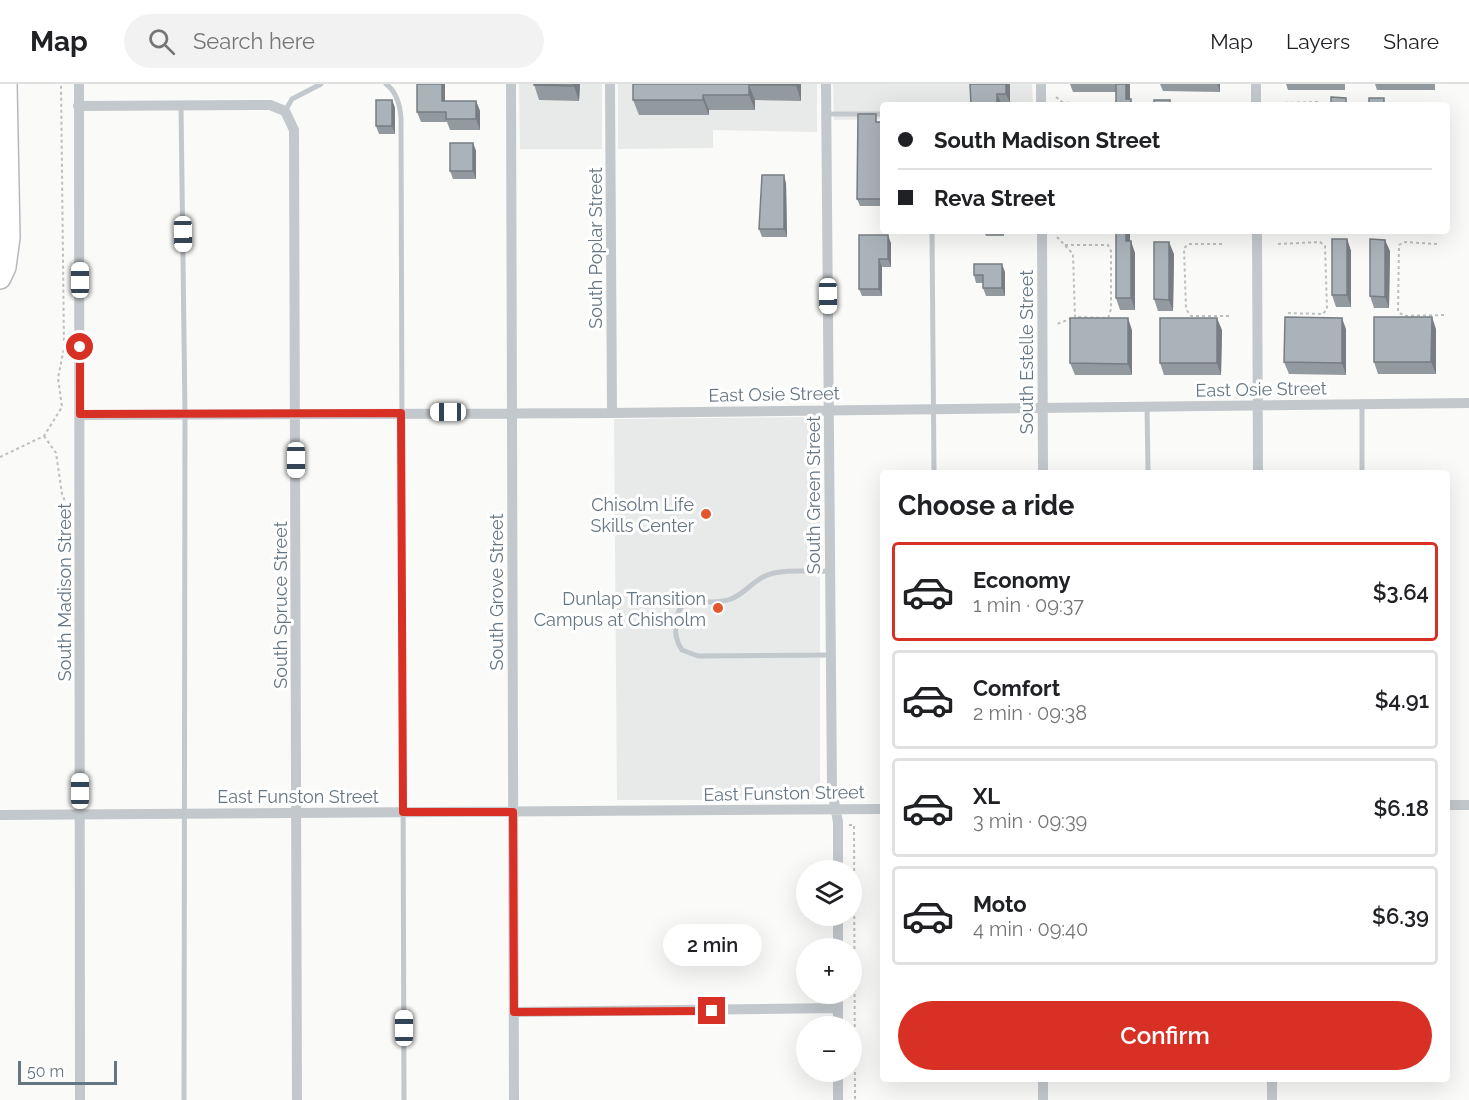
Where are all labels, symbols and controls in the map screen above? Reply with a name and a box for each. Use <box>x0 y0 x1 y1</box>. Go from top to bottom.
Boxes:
search box <box>124 14 544 68</box>
text: Map <box>30 25 88 58</box>
icon: search <box>145 25 178 58</box>
text: Search here <box>193 28 315 54</box>
text: Map <box>1210 29 1253 54</box>
text: Layers <box>1286 29 1350 54</box>
text: Share <box>1383 29 1439 54</box>
text: South Madison Street <box>934 127 1160 153</box>
street label: South Poplar Street <box>585 167 606 329</box>
text: Reva Street <box>934 185 1056 211</box>
car <box>174 216 192 252</box>
car <box>71 262 89 298</box>
street label: South Estelle Street <box>1016 270 1037 434</box>
car <box>819 278 837 314</box>
route start <box>66 333 93 360</box>
street label: East Osie Street <box>1195 377 1327 401</box>
street label: East Osie Street <box>708 382 840 406</box>
car <box>430 403 466 421</box>
street label: South Green Street <box>803 416 824 574</box>
car <box>287 442 305 478</box>
text: Choose a ride <box>898 490 1074 521</box>
place label: Chisolm Life Skills Center <box>590 494 695 536</box>
street label: South Madison Street <box>54 503 75 681</box>
marker: Chisolm Life Skills Center <box>699 507 713 521</box>
street label: South Grove Street <box>486 513 507 671</box>
street label: South Spruce Street <box>270 521 291 689</box>
icon: car <box>901 565 955 619</box>
text: Economy <box>973 567 1071 593</box>
text: $3.64 <box>1373 579 1429 605</box>
place label: Dunlap Transition Campus at Chisholm <box>534 588 706 630</box>
text: 1 min · 09:37 <box>973 593 1084 617</box>
marker: Dunlap Transition Campus at Chisholm <box>711 601 725 615</box>
icon: car <box>901 673 955 727</box>
text: Comfort <box>973 675 1060 701</box>
text: $4.91 <box>1375 687 1429 713</box>
text: 2 min · 09:38 <box>973 701 1087 725</box>
car <box>71 773 89 809</box>
street label: East Funston Street <box>703 781 865 805</box>
icon: car <box>901 781 955 835</box>
text: XL <box>973 783 1000 809</box>
street label: East Funston Street <box>217 786 379 807</box>
text: $6.18 <box>1374 795 1429 821</box>
text: 3 min · 09:39 <box>973 809 1087 833</box>
map controls <box>796 860 862 1082</box>
button: layers <box>796 860 862 926</box>
icon: car <box>901 889 955 943</box>
text: Moto <box>973 891 1027 917</box>
text: $6.39 <box>1372 903 1429 929</box>
text: 4 min · 09:40 <box>973 917 1088 941</box>
callout: 2 min <box>662 924 762 966</box>
text: 2 min <box>687 933 738 957</box>
button: + <box>796 938 862 1004</box>
route end <box>698 997 725 1024</box>
button: Confirm <box>898 1001 1432 1070</box>
car <box>395 1010 413 1046</box>
button: − <box>796 1016 862 1082</box>
scale bar <box>18 1058 117 1086</box>
text: 50 m <box>27 1062 64 1081</box>

